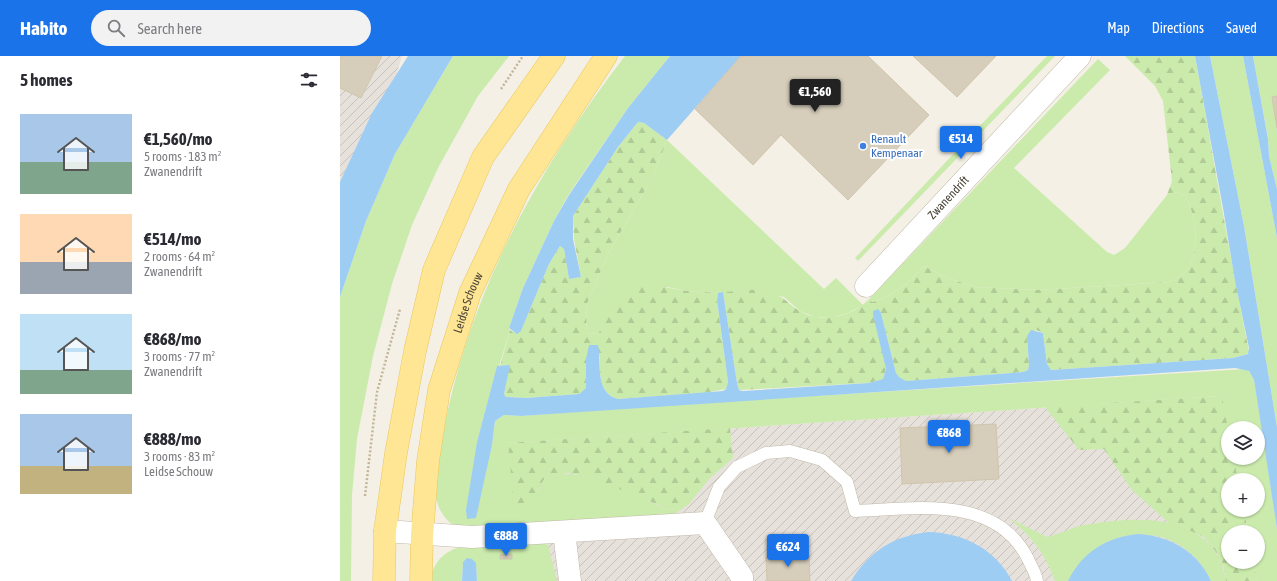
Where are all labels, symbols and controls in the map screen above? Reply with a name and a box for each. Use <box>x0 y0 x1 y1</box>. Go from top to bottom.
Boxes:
search box <box>91 10 371 46</box>
text: Habito <box>20 17 67 39</box>
icon: search <box>105 17 127 39</box>
text: Search here <box>137 20 202 37</box>
text: Map <box>1107 20 1130 36</box>
text: Directions <box>1152 20 1204 36</box>
text: Saved <box>1226 20 1257 36</box>
icon: filters <box>298 69 320 91</box>
text: 5 homes <box>20 70 73 90</box>
pin: €1,560 <box>782 79 848 113</box>
text: €1,560 <box>799 84 831 99</box>
pin: €514 <box>937 126 985 160</box>
text: €1,560/mo <box>144 129 213 149</box>
icon: home <box>52 130 100 178</box>
text: €514 <box>949 131 973 146</box>
place label: Renault Kempenaar <box>871 132 923 160</box>
marker: Renault Kempenaar <box>858 141 868 151</box>
text: 5 rooms · 183 m² <box>144 149 221 164</box>
text: Zwanendrift <box>144 164 202 179</box>
street label: Zwanendrift <box>925 173 972 222</box>
text: €514/mo <box>144 229 202 249</box>
icon: home <box>52 230 100 278</box>
text: 2 rooms · 64 m² <box>144 249 215 264</box>
text: Zwanendrift <box>144 264 202 279</box>
street label: Leidse Schouw <box>451 270 486 335</box>
text: €868/mo <box>144 329 202 349</box>
icon: home <box>52 330 100 378</box>
text: 3 rooms · 77 m² <box>144 349 215 364</box>
text: Zwanendrift <box>144 364 202 379</box>
pin: €868 <box>925 420 973 454</box>
map controls <box>1221 421 1265 569</box>
button: layers <box>1221 421 1265 465</box>
text: €868 <box>937 425 961 440</box>
text: €888/mo <box>144 429 202 449</box>
icon: home <box>52 430 100 478</box>
text: 3 rooms · 83 m² <box>144 449 215 464</box>
text: Leidse Schouw <box>144 464 213 479</box>
button: + <box>1221 473 1265 517</box>
pin: €888 <box>482 523 530 557</box>
button: − <box>1221 525 1265 569</box>
text: €888 <box>494 528 518 543</box>
pin: €624 <box>764 534 812 568</box>
text: €624 <box>776 539 800 554</box>

